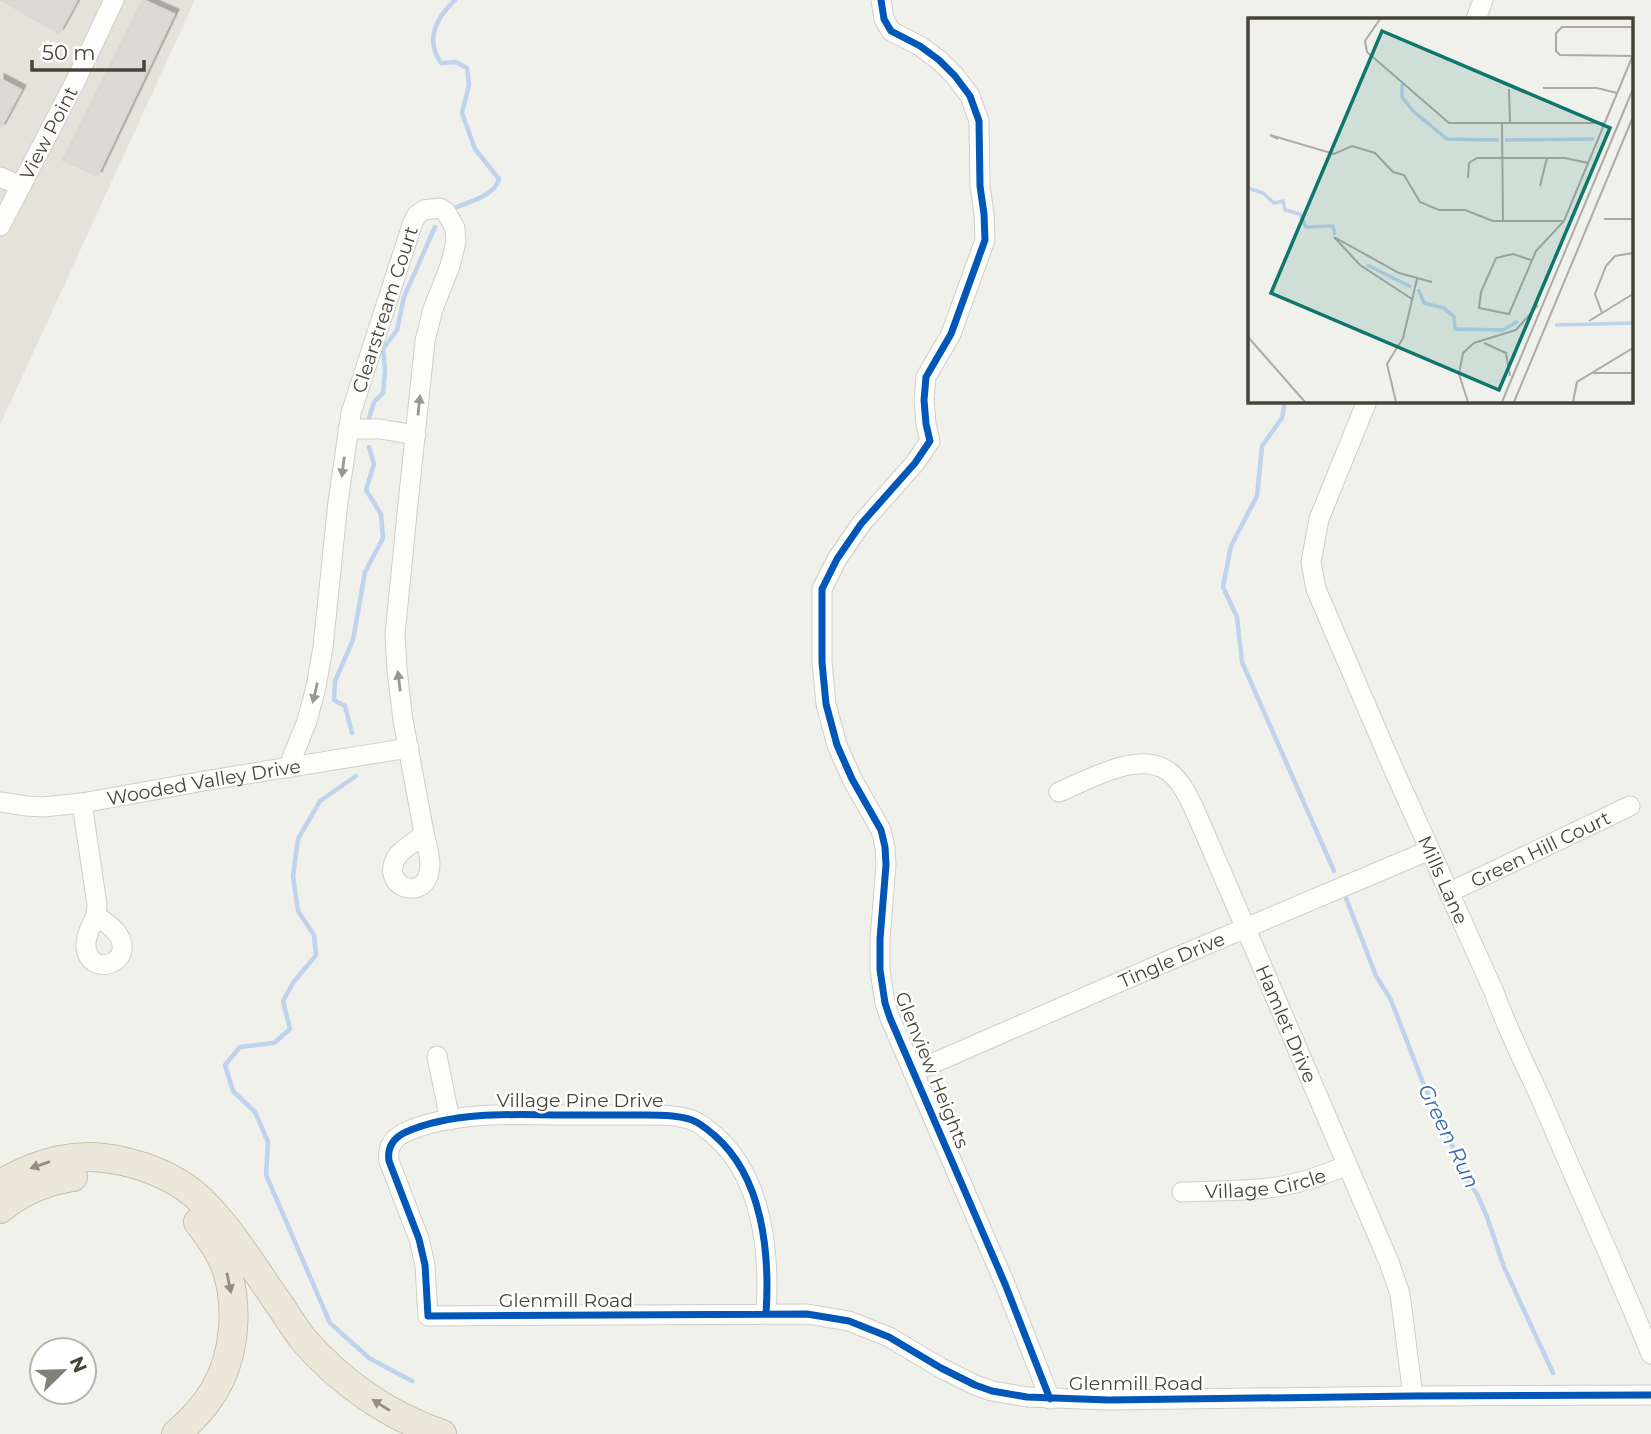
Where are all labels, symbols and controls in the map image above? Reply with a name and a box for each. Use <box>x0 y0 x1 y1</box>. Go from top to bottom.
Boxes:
inset map <box>1248 18 1634 402</box>
scale bar <box>32 28 144 72</box>
text: 50 m <box>42 40 96 65</box>
street label: View Point <box>15 82 82 183</box>
street label: Clearstream Court <box>347 223 422 396</box>
one-way arrow <box>413 394 424 416</box>
one-way arrow <box>337 457 348 479</box>
one-way arrow <box>393 669 404 691</box>
one-way arrow <box>309 682 320 704</box>
street label: Wooded Valley Drive <box>105 754 302 810</box>
street label: Green Hill Court <box>1467 806 1614 892</box>
street label: Mills Lane <box>1413 832 1473 928</box>
street label: Tingle Drive <box>1115 927 1228 993</box>
street label: Hamlet Drive <box>1251 961 1322 1086</box>
street label: Glenview Heights <box>890 988 974 1152</box>
water label: Green Run <box>1413 1080 1485 1192</box>
street label: Village Pine Drive <box>497 1089 663 1112</box>
one-way arrow <box>29 1160 50 1171</box>
street label: Village Circle <box>1205 1163 1329 1203</box>
one-way arrow <box>224 1272 235 1294</box>
street label: Glenmill Road <box>499 1289 633 1312</box>
north arrow <box>28 1336 98 1406</box>
text: N <box>65 1353 92 1376</box>
street label: Glenmill Road <box>1069 1372 1203 1395</box>
one-way arrow <box>371 1399 390 1412</box>

